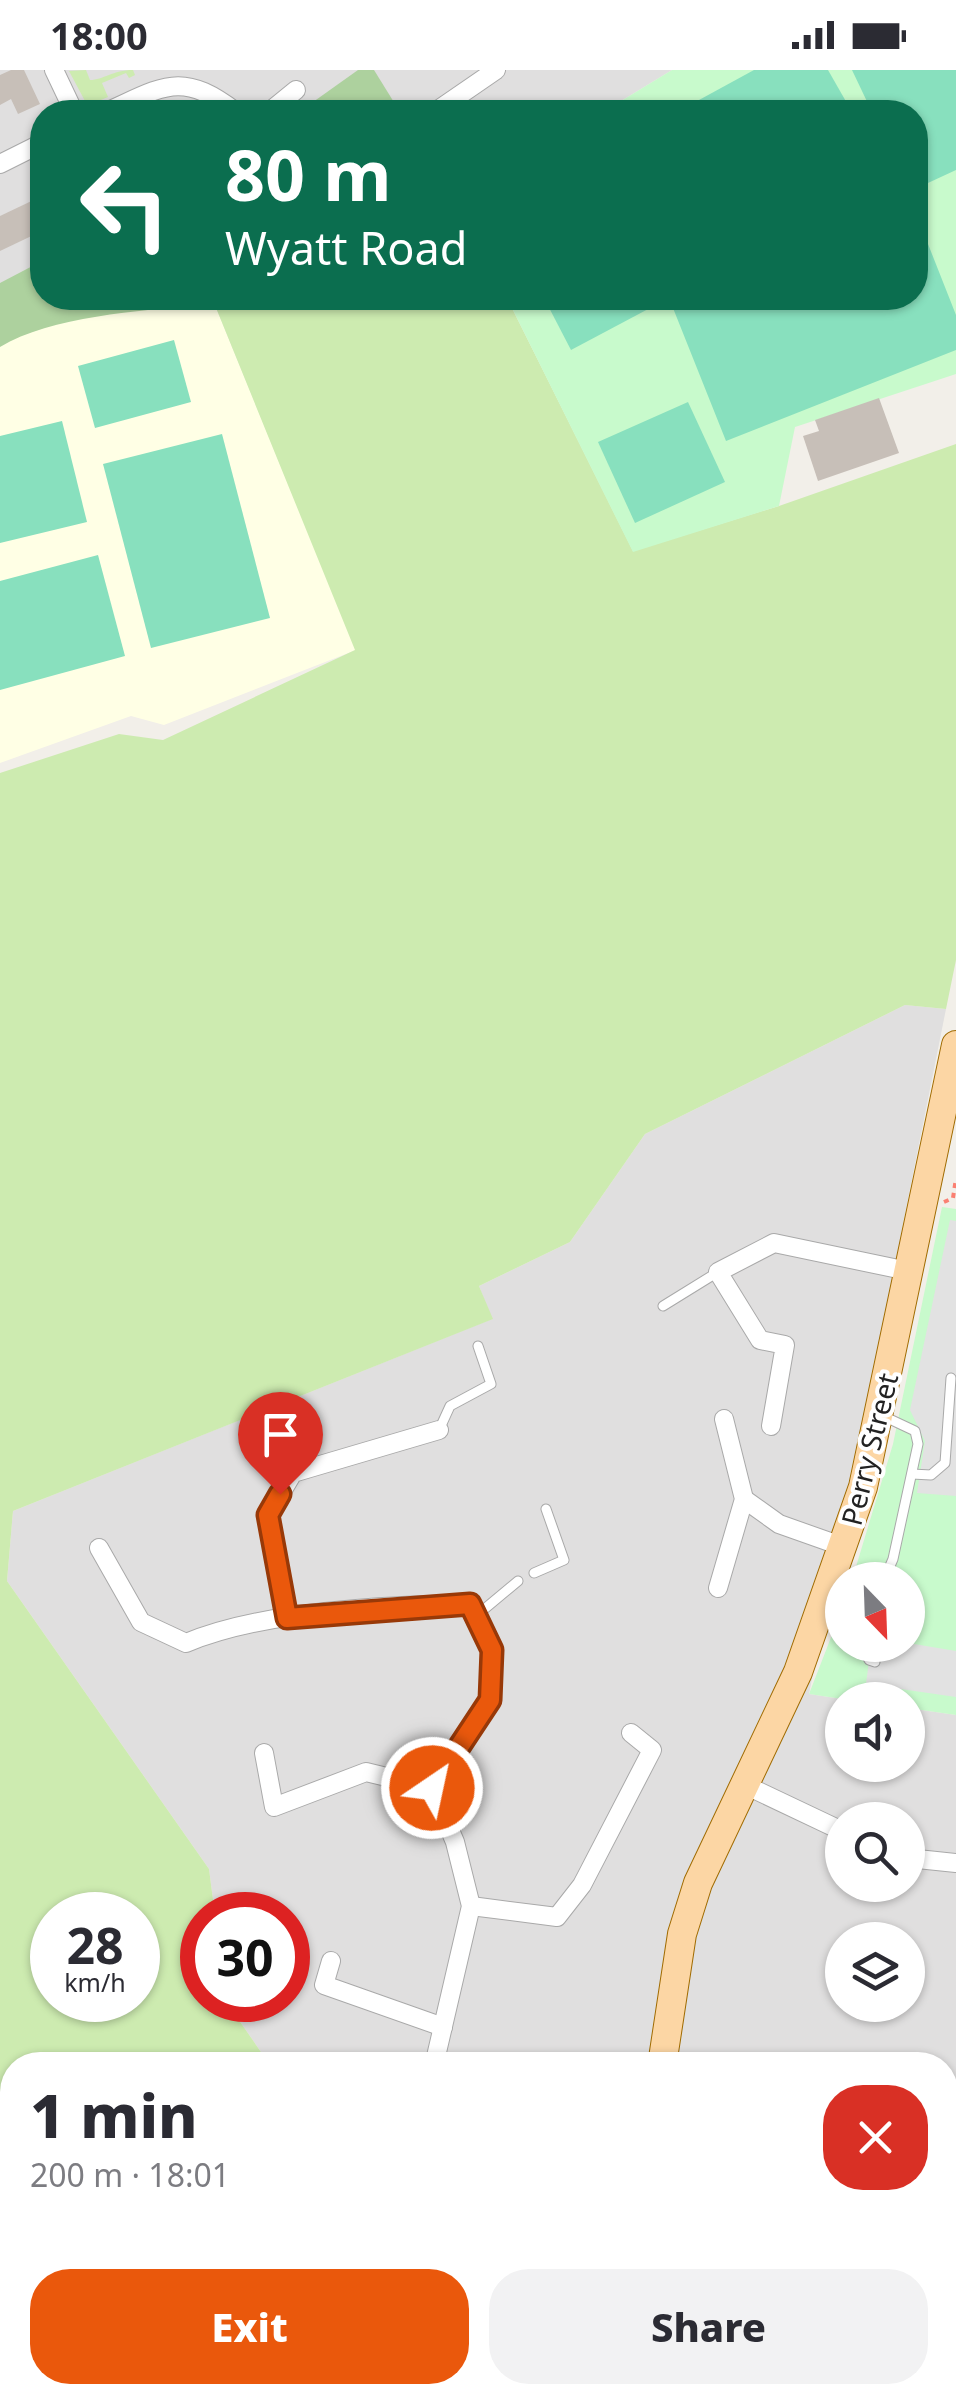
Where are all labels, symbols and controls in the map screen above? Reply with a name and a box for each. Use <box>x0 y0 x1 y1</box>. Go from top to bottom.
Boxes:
text: 18:00 <box>50 9 148 61</box>
text: 80 m <box>225 126 392 222</box>
icon: left <box>60 140 190 270</box>
text: Wyatt Road <box>225 217 467 278</box>
street label: Perry Street <box>832 1369 906 1529</box>
pin <box>238 1392 323 1495</box>
icon: arrive <box>253 1407 308 1462</box>
north arrow <box>825 1562 925 1662</box>
map controls <box>825 1562 925 2022</box>
button: sound <box>825 1682 925 1782</box>
position arrow <box>380 1736 484 1840</box>
button: search <box>825 1802 925 1902</box>
speed limit sign: 30 <box>180 1892 310 2022</box>
text: 28 <box>66 1911 124 1979</box>
button: layers <box>825 1922 925 2022</box>
text: km/h <box>64 1965 126 1999</box>
text: 1 min <box>30 2074 198 2156</box>
button: close <box>823 2085 928 2190</box>
text: 200 m · 18:01 <box>30 2153 230 2196</box>
button: Exit <box>30 2269 469 2384</box>
button: Share <box>489 2269 928 2384</box>

